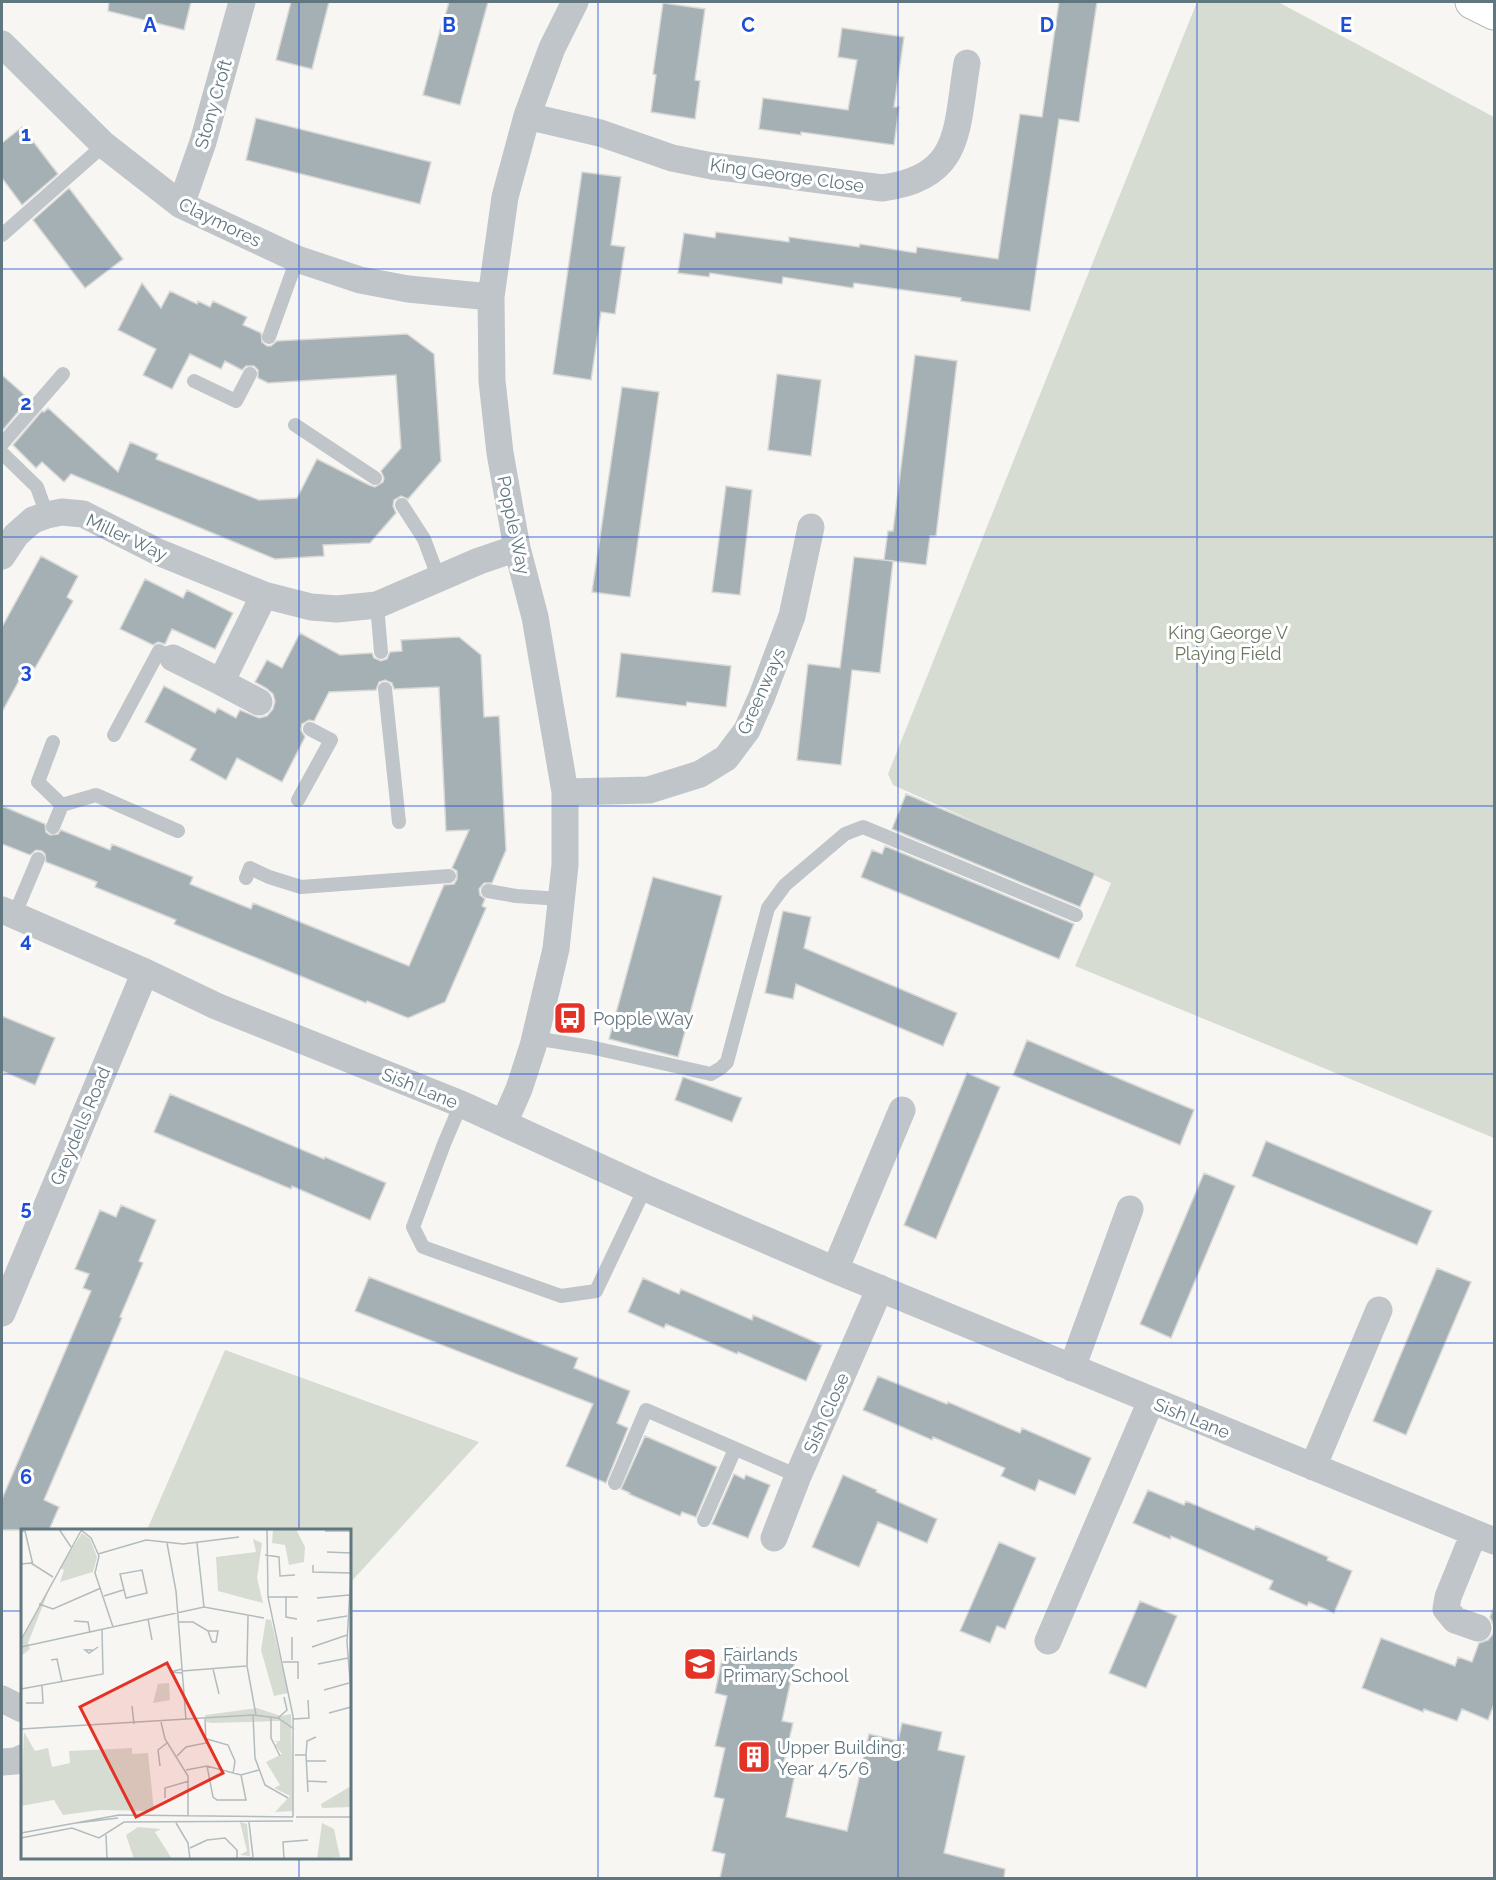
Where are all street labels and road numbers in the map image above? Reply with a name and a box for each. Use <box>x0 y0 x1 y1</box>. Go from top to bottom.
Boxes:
street label: Stony Croft <box>190 57 236 151</box>
street label: King George Close <box>709 154 866 196</box>
street label: Claymores <box>175 193 265 251</box>
street label: Popple Way <box>493 474 535 577</box>
street label: Miller Way <box>83 509 171 565</box>
street label: Greenways <box>733 644 790 738</box>
street label: Sish Lane <box>379 1063 461 1113</box>
street label: Greydells Road <box>46 1064 114 1188</box>
street label: Sish Close <box>799 1369 853 1456</box>
street label: Sish Lane <box>1151 1393 1233 1443</box>

